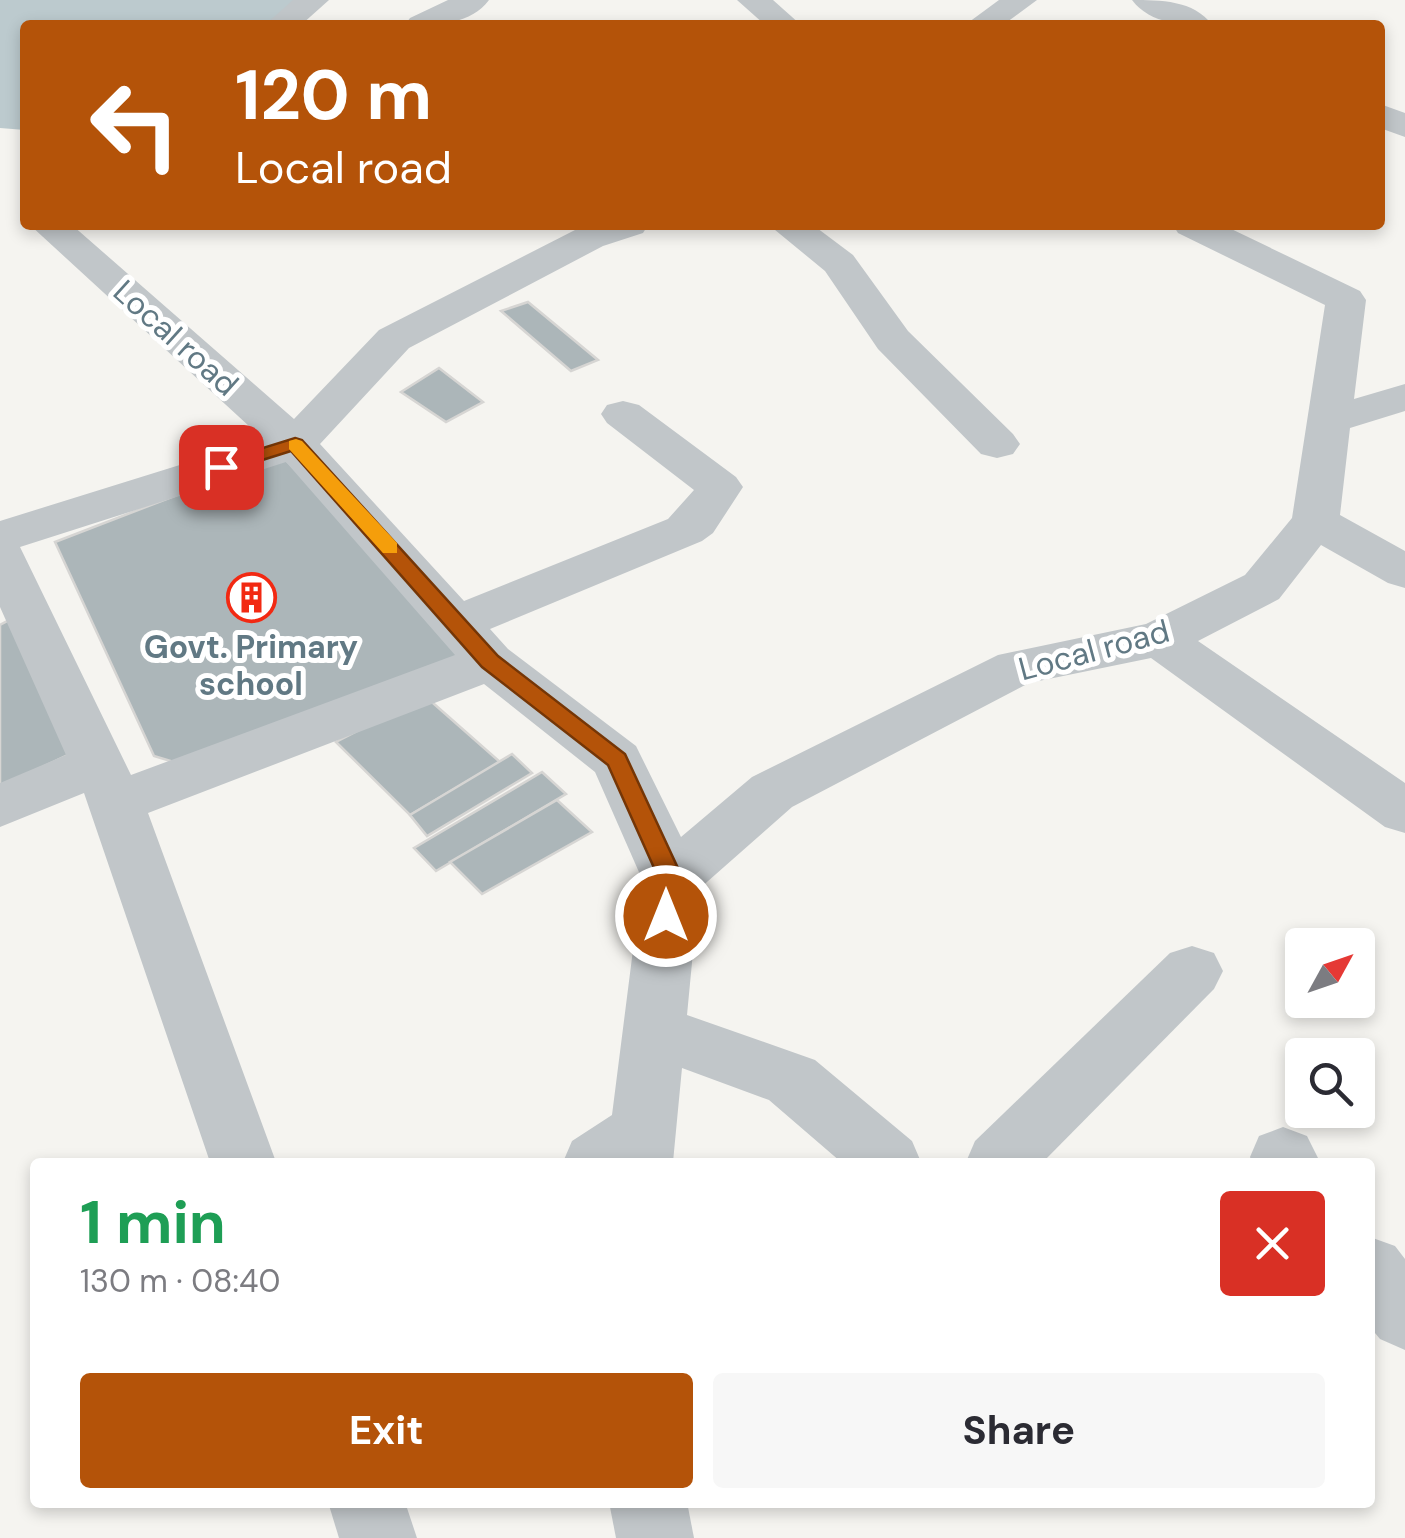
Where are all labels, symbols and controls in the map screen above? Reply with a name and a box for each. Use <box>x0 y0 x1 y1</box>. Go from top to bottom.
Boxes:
text: 120 m <box>235 50 432 141</box>
icon: left <box>70 60 200 190</box>
text: Local road <box>235 138 452 197</box>
street label: Local road <box>105 271 247 405</box>
pin <box>179 425 264 510</box>
icon: arrive <box>194 440 249 495</box>
building icon: Govt. Primary school <box>225 571 277 623</box>
street label: Local road <box>1014 610 1174 690</box>
place label: Govt. Primary school <box>144 626 358 705</box>
position arrow <box>614 864 718 968</box>
north arrow <box>1285 928 1375 1018</box>
map controls <box>1285 928 1375 1128</box>
button: search <box>1285 1038 1375 1128</box>
text: 1 min <box>80 1183 226 1262</box>
button: close <box>1220 1191 1325 1296</box>
text: 130 m · 08:40 <box>80 1260 280 1302</box>
button: Exit <box>80 1373 693 1488</box>
button: Share <box>713 1373 1325 1488</box>

